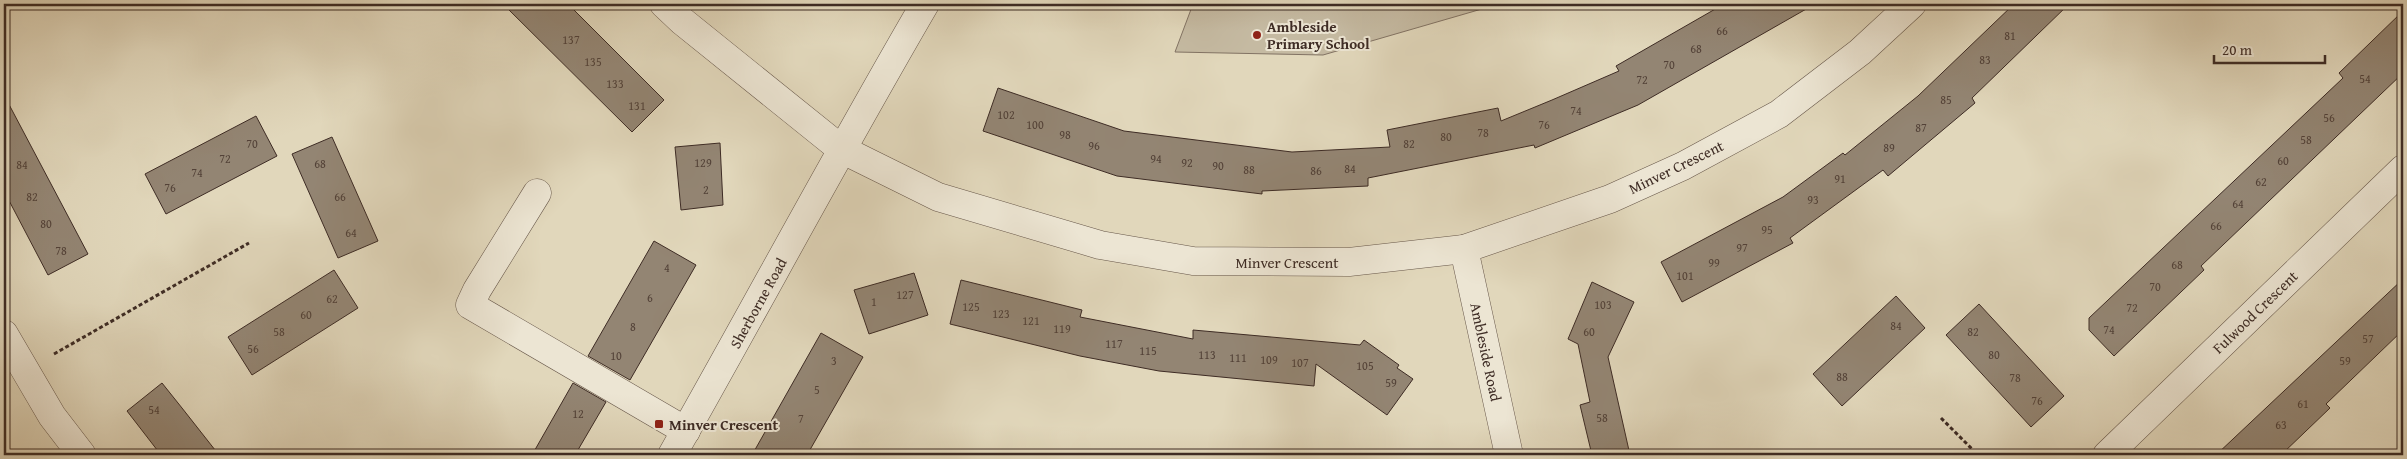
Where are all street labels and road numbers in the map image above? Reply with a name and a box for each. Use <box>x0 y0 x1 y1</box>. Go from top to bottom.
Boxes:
street label: Minver Crescent <box>1625 135 1728 199</box>
street label: Minver Crescent <box>1235 252 1339 273</box>
street label: Sherborne Road <box>724 254 792 352</box>
street label: Fulwood Crescent <box>2208 265 2303 358</box>
street label: Ambleside Road <box>1465 301 1507 403</box>

